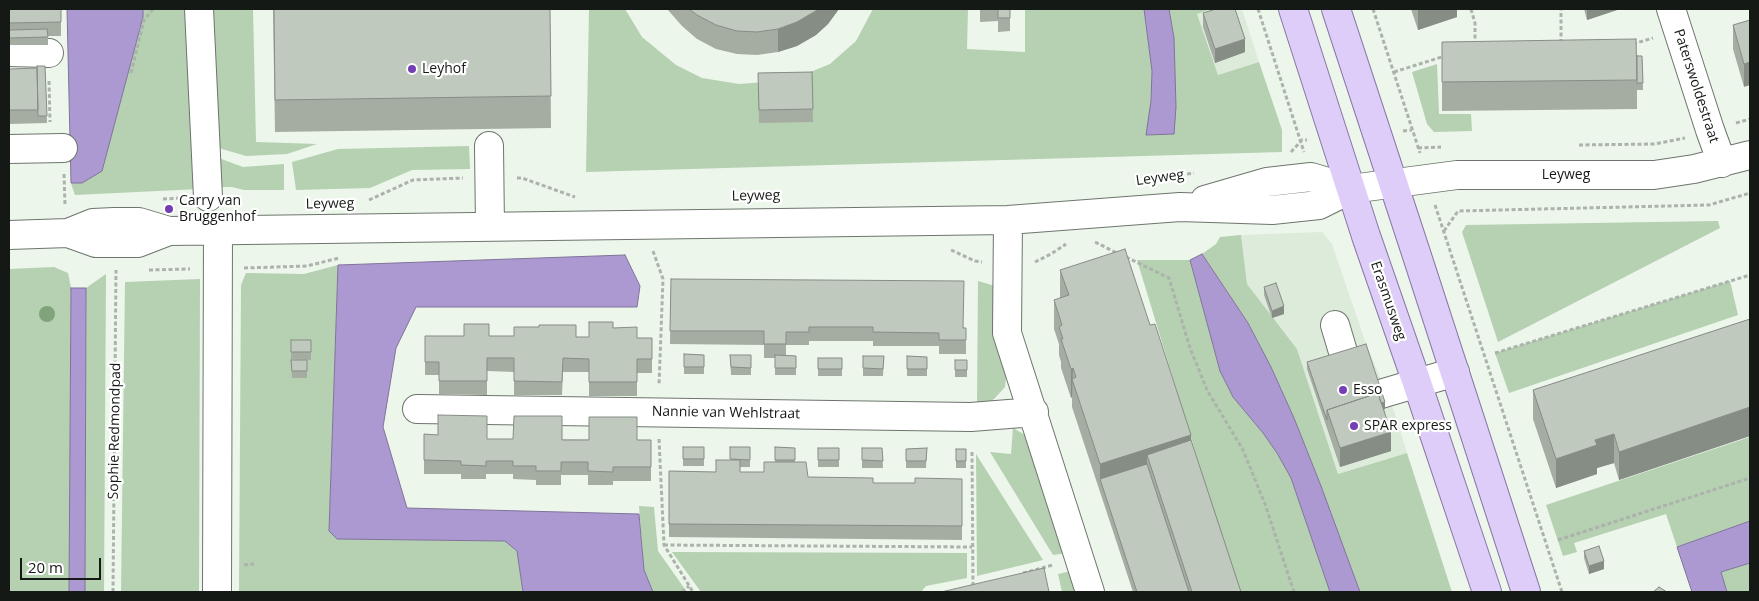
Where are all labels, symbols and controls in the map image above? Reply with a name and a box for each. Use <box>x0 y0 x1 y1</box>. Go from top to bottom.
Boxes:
street label: Paterswoldestraat <box>1670 27 1722 145</box>
place label: Leyhof <box>422 61 466 77</box>
marker: Leyhof <box>406 63 418 75</box>
street label: Leyweg <box>1135 166 1185 190</box>
street label: Leyweg <box>1542 167 1590 183</box>
street label: Leyweg <box>732 187 780 205</box>
place label: Carry van Bruggenhof <box>179 193 256 226</box>
street label: Leyweg <box>306 195 354 213</box>
marker: Carry van Bruggenhof <box>163 203 175 215</box>
street label: Erasmusweg <box>1367 259 1409 343</box>
street label: Sophie Redmondpad <box>105 362 125 500</box>
place label: Esso <box>1353 382 1383 398</box>
marker: Esso <box>1337 384 1349 396</box>
street label: Nannie van Wehlstraat <box>652 403 800 423</box>
place label: SPAR express <box>1364 418 1452 434</box>
marker: SPAR express <box>1348 420 1360 432</box>
scale bar <box>22 548 104 580</box>
text: 20 m <box>28 557 63 577</box>

